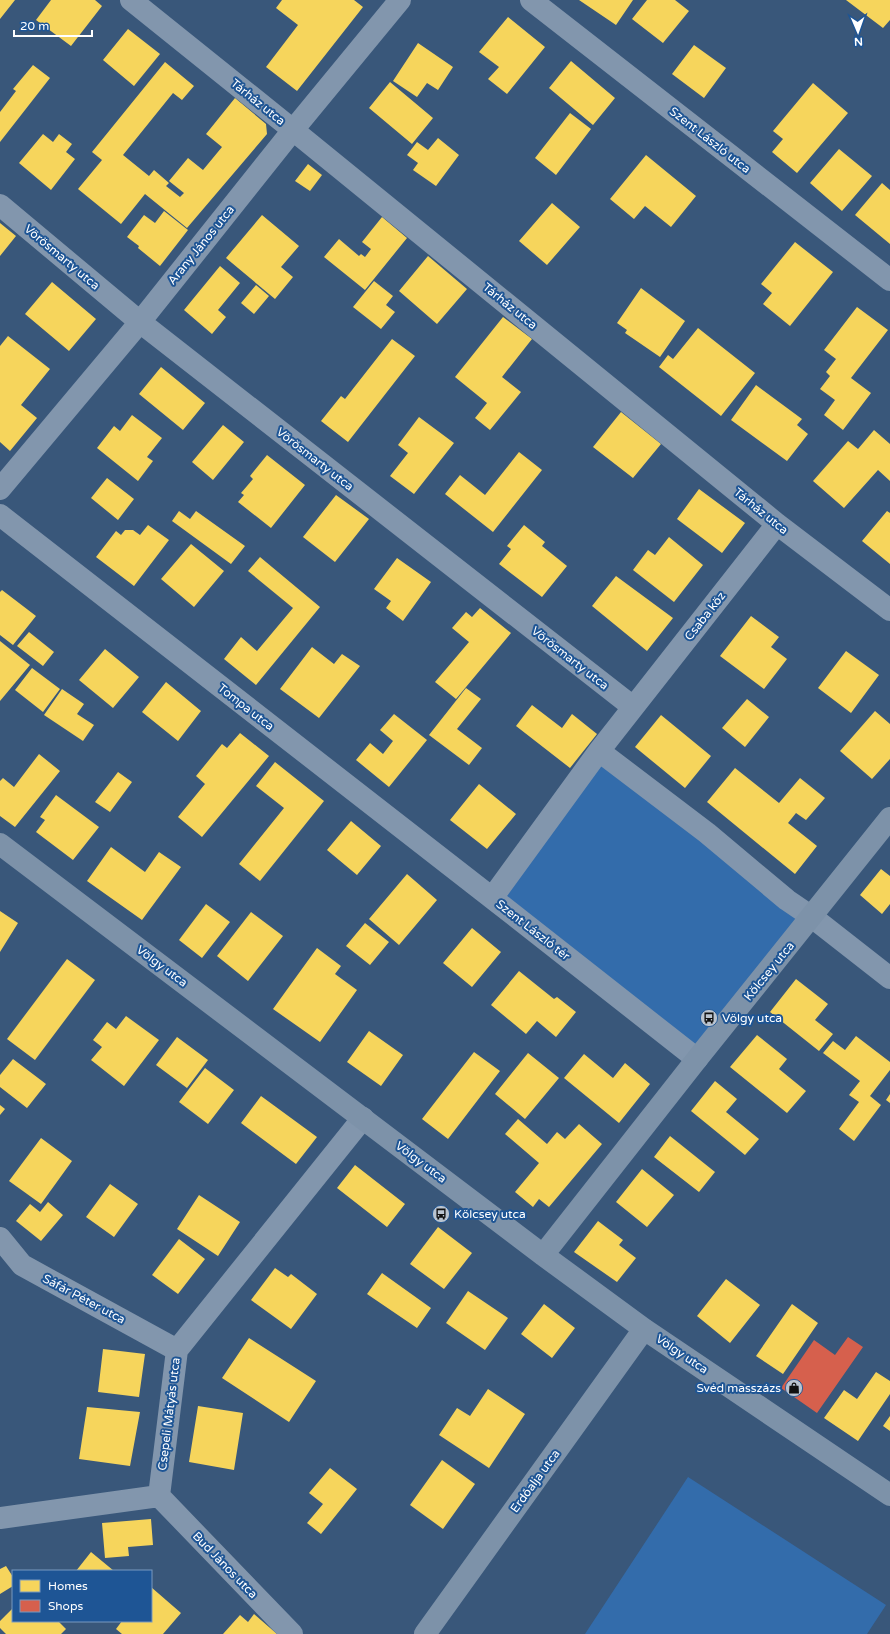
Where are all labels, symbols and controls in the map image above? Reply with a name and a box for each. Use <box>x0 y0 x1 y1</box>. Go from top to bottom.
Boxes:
scale bar <box>14 12 92 38</box>
north arrow <box>838 12 878 52</box>
text: 20 m <box>20 19 49 33</box>
text: N <box>854 35 863 48</box>
street label: Tárház utca <box>228 76 288 128</box>
street label: Szent László utca <box>667 104 753 176</box>
street label: Arany János utca <box>165 203 237 287</box>
street label: Vörösmarty utca <box>22 221 102 293</box>
street label: Tárház utca <box>480 280 540 332</box>
street label: Vörösmarty utca <box>274 425 356 493</box>
street label: Tárház utca <box>731 485 791 537</box>
street label: Csaba köz <box>682 589 728 643</box>
street label: Vörösmarty utca <box>529 624 611 692</box>
street label: Tompa utca <box>215 681 277 733</box>
street label: Szent László tér <box>493 897 573 963</box>
street label: Kölcsey utca <box>741 939 797 1003</box>
street label: Völgy utca <box>134 942 190 990</box>
bus stop icon: Völgy utca <box>699 1008 719 1028</box>
place label: Völgy utca <box>722 1011 782 1025</box>
street label: Völgy utca <box>393 1138 449 1186</box>
bus stop icon: Kölcsey utca <box>431 1204 451 1224</box>
place label: Kölcsey utca <box>454 1207 526 1221</box>
street label: Sáfár Péter utca <box>40 1271 128 1327</box>
street label: Völgy utca <box>653 1331 711 1377</box>
street label: Csepeli Mátyás utca <box>155 1357 183 1471</box>
shop icon: Svéd masszázs <box>784 1378 804 1398</box>
place label: Svéd masszázs <box>696 1381 781 1395</box>
street label: Erdőalja utca <box>507 1447 563 1515</box>
street label: Bud János utca <box>190 1529 260 1601</box>
legend <box>12 1570 152 1622</box>
text: Homes <box>48 1579 88 1593</box>
text: Shops <box>48 1599 83 1613</box>

